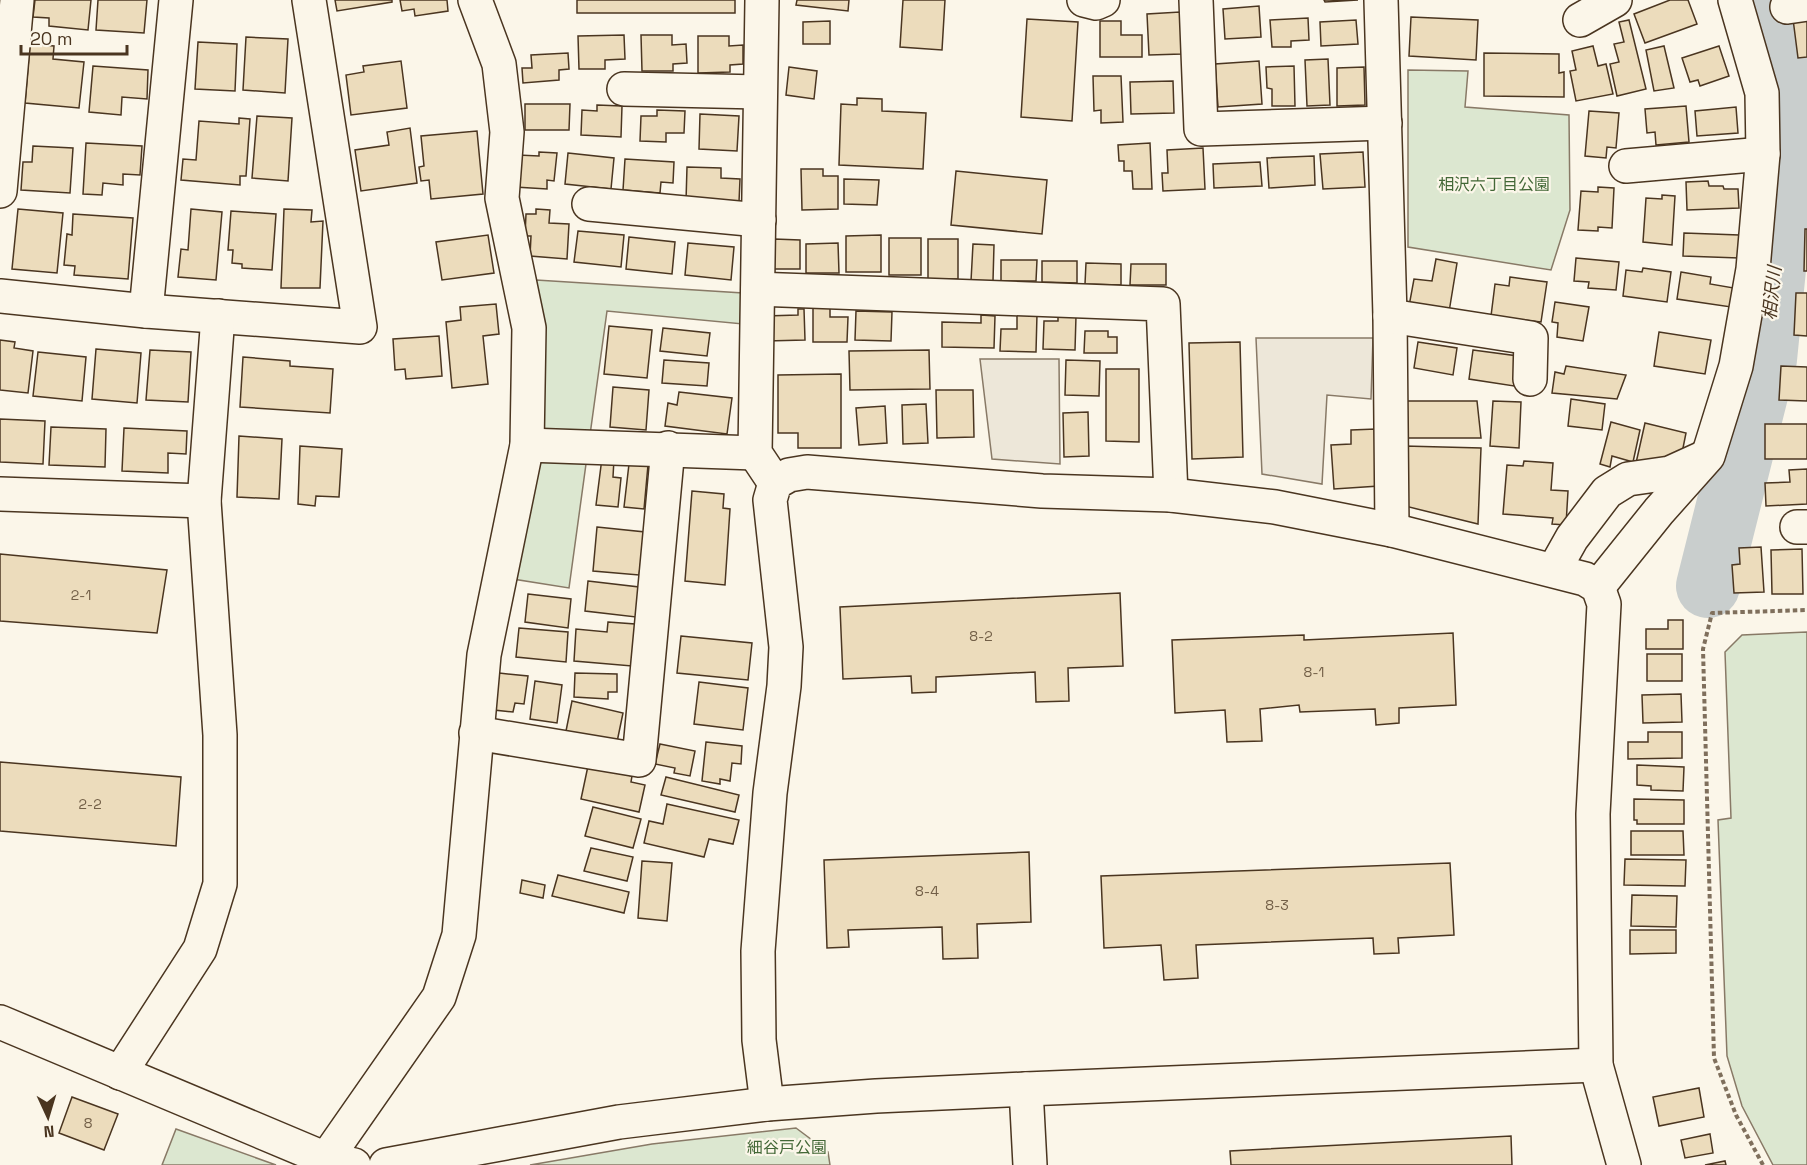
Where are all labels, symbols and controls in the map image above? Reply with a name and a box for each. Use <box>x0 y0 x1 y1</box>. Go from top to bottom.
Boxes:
scale bar <box>21 18 128 56</box>
text: 20 m <box>30 27 73 50</box>
park label: 相沢六丁目公園 <box>1438 174 1550 195</box>
water label: 相沢川 <box>1757 263 1786 321</box>
house number: 2-1 <box>71 586 91 604</box>
house number: 8-2 <box>969 627 993 645</box>
house number: 8-1 <box>1304 663 1324 681</box>
house number: 2-2 <box>78 795 102 813</box>
house number: 8-4 <box>915 882 939 900</box>
house number: 8-3 <box>1265 896 1289 914</box>
north arrow <box>18 1087 78 1147</box>
house number: 8 <box>84 1114 93 1132</box>
text: N <box>43 1121 55 1142</box>
park label: 細谷戸公園 <box>747 1137 827 1158</box>

